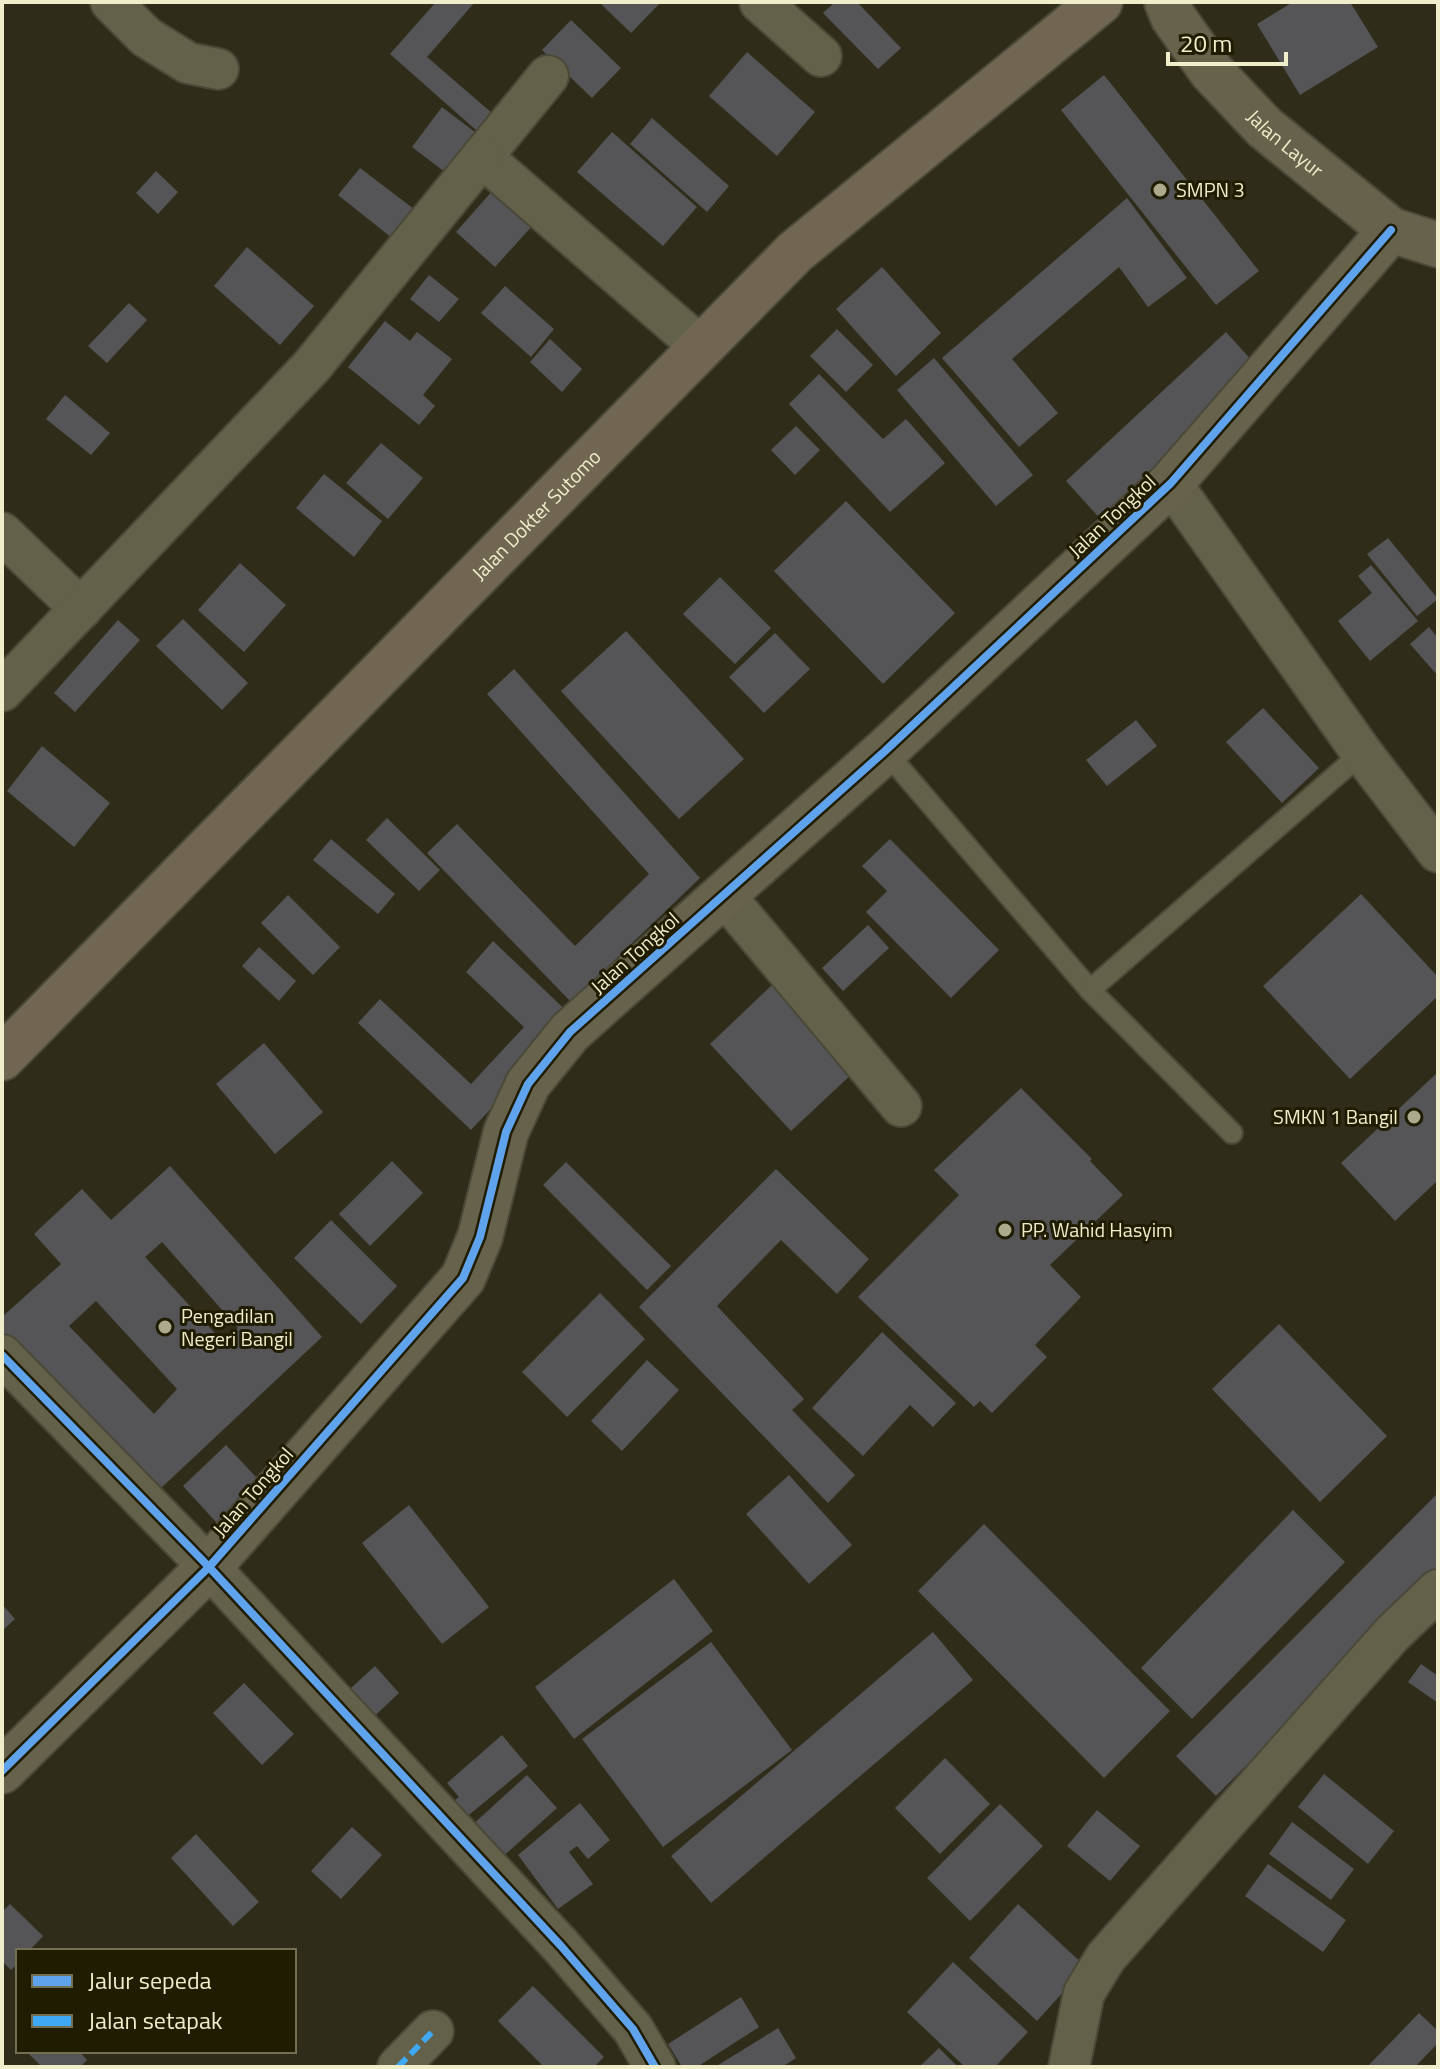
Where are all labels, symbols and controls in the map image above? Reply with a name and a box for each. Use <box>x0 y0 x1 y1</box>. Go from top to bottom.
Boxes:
scale bar <box>1168 16 1286 66</box>
text: 20 m <box>1180 25 1232 61</box>
street label: Jalan Layur <box>1240 102 1331 185</box>
place label: SMPN 3 <box>1176 174 1245 205</box>
marker: SMPN 3 <box>1151 181 1169 199</box>
street label: Jalan Dokter Sutomo <box>464 442 608 587</box>
street label: Jalan Tongkol <box>1061 467 1163 565</box>
street label: Jalan Tongkol <box>583 904 686 1001</box>
place label: SMKN 1 Bangil <box>1273 1101 1398 1132</box>
marker: SMKN 1 Bangil <box>1405 1108 1423 1126</box>
place label: PP. Wahid Hasyim <box>1021 1214 1173 1245</box>
marker: PP. Wahid Hasyim <box>996 1221 1014 1239</box>
place label: Pengadilan Negeri Bangil <box>181 1300 293 1354</box>
marker: Pengadilan Negeri Bangil <box>156 1318 174 1336</box>
street label: Jalan Tongkol <box>205 1440 301 1543</box>
legend <box>16 1949 296 2053</box>
text: Jalur sepeda <box>88 1962 212 1998</box>
text: Jalan setapak <box>88 2002 223 2038</box>

